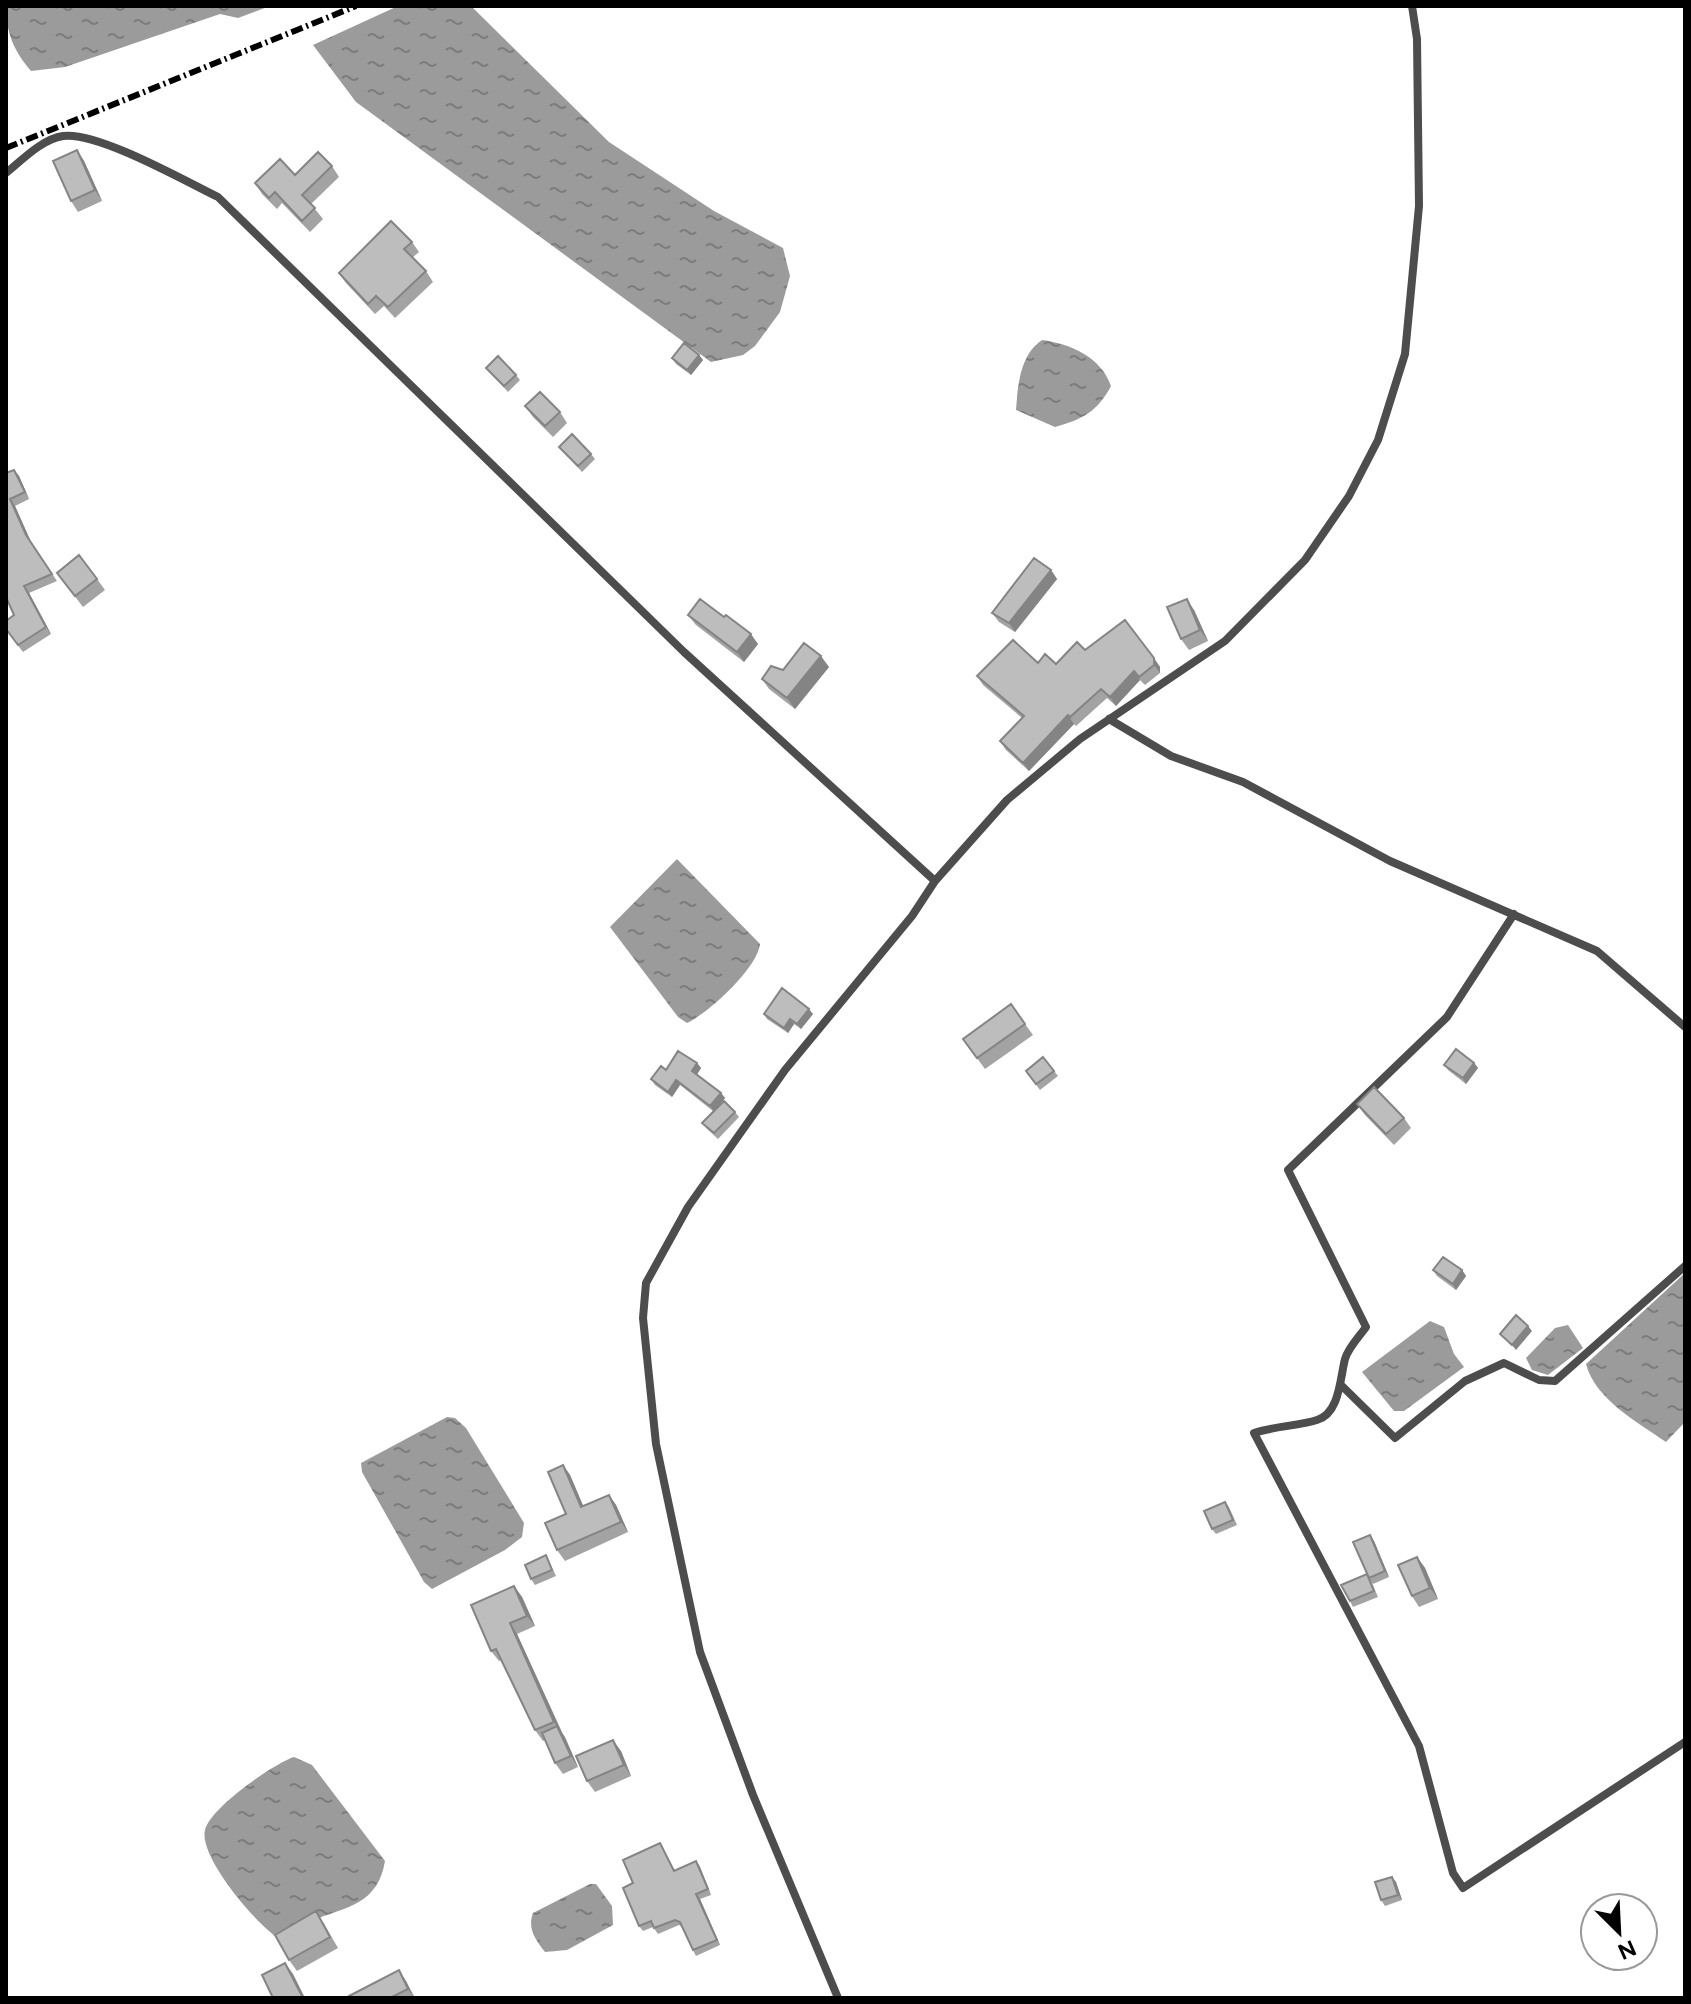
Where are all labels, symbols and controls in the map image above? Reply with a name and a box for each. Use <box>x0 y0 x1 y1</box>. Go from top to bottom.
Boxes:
north arrow <box>1579 1892 1659 1972</box>
text: N <box>1614 1934 1640 1966</box>

